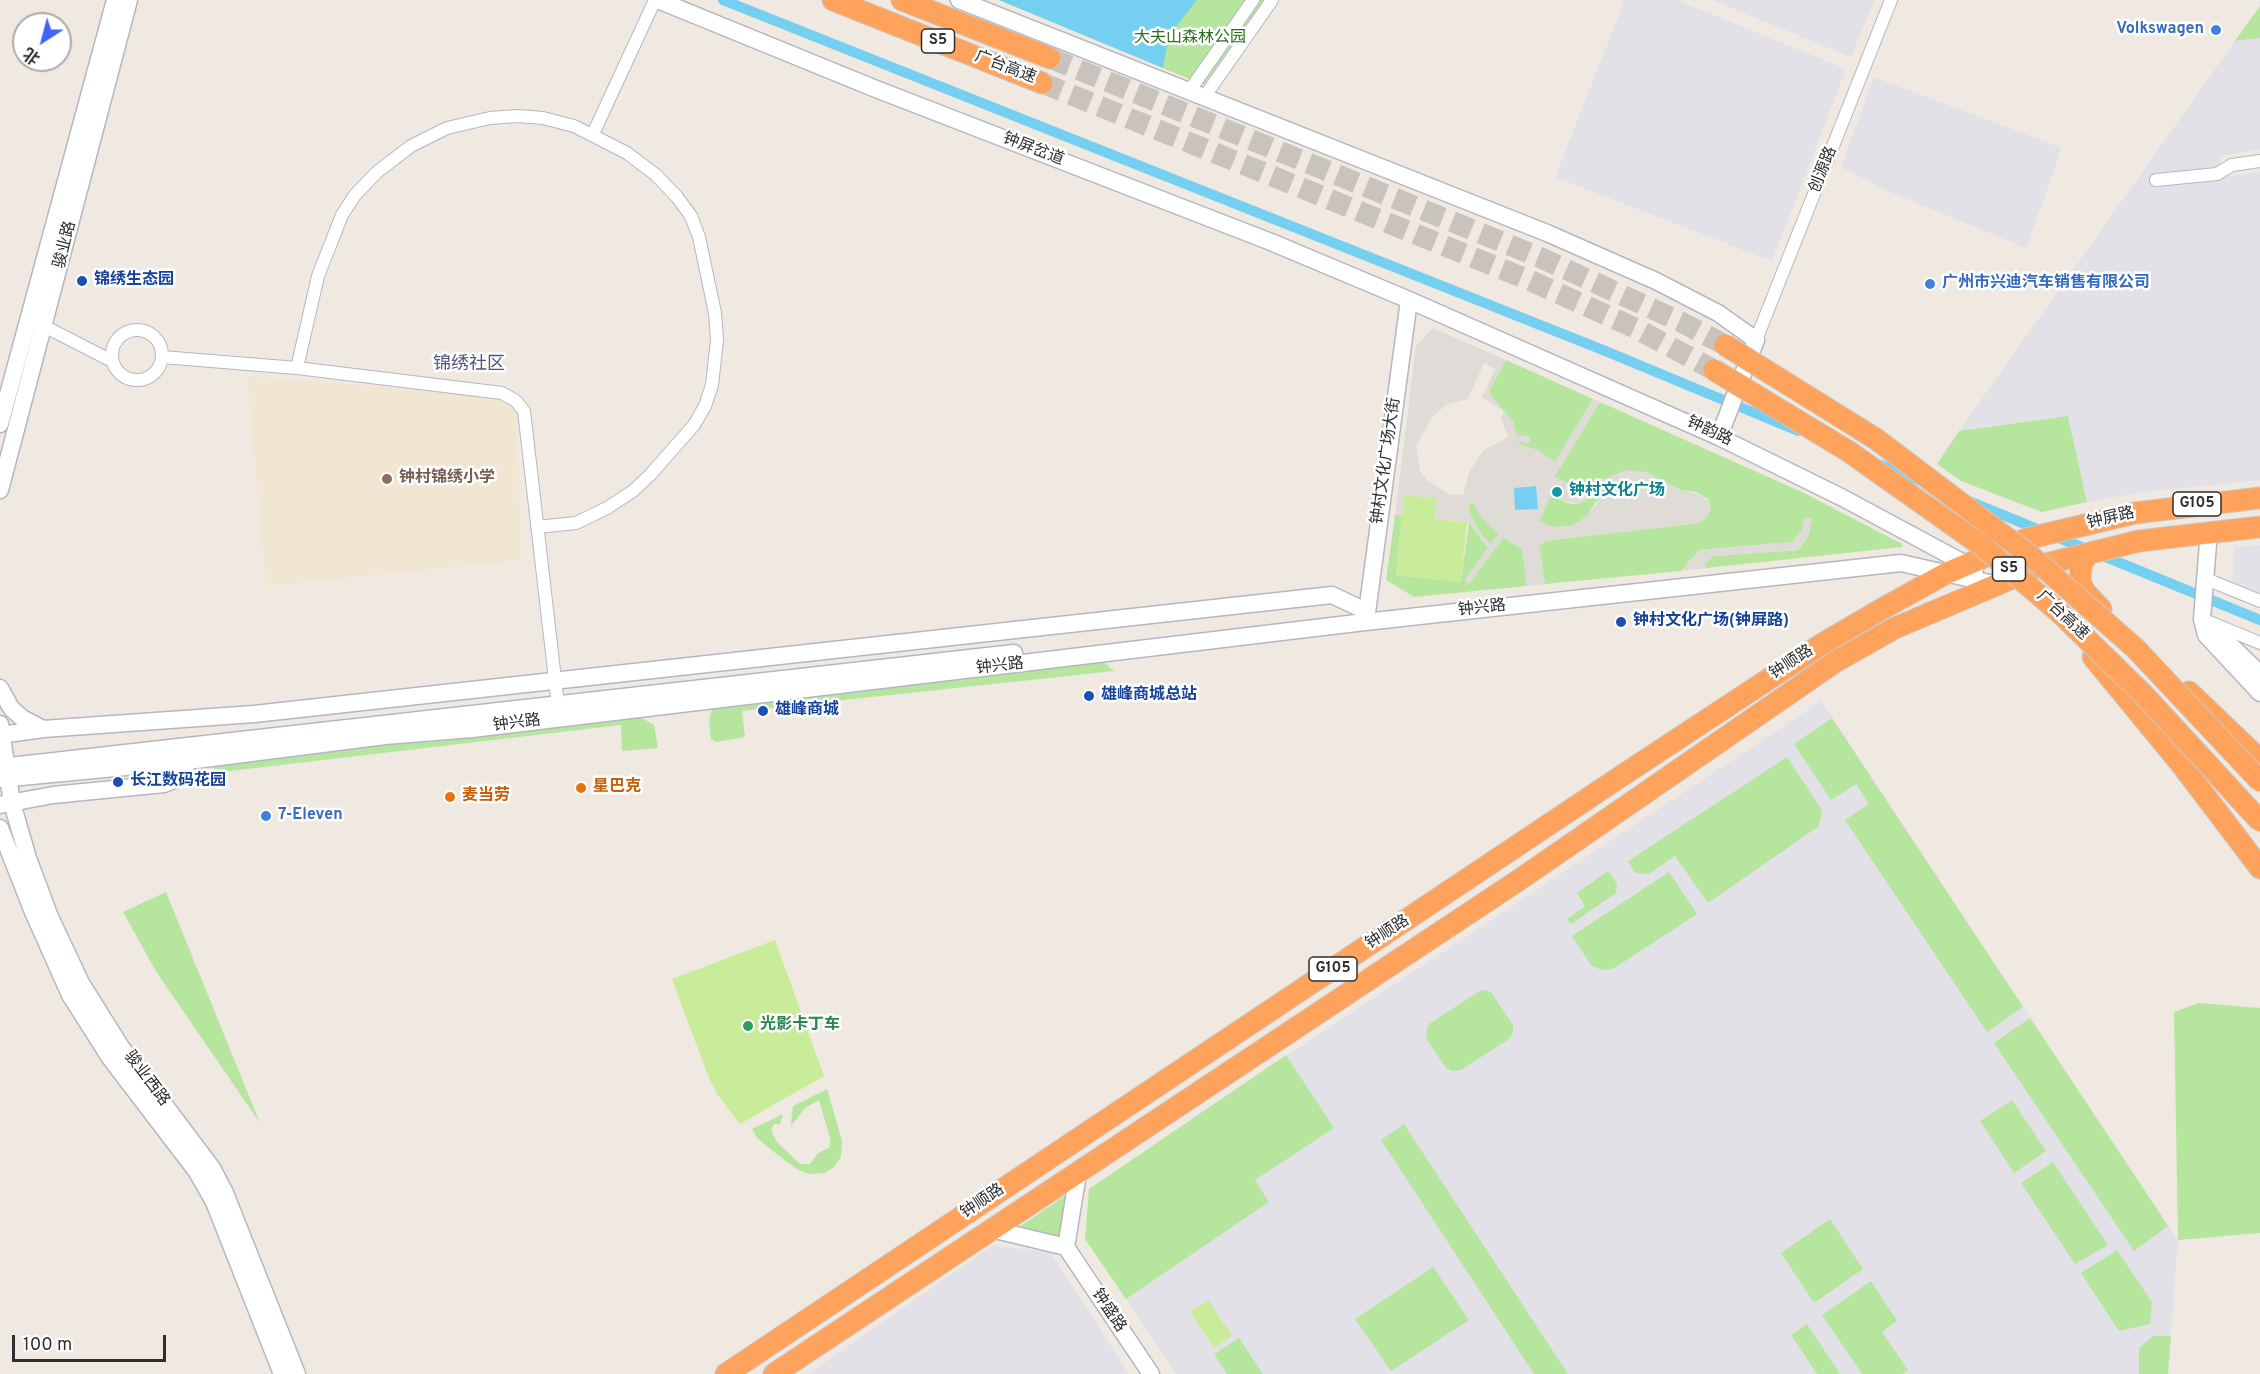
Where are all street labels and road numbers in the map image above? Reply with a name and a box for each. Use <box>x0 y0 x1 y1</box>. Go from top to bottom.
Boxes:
road number: S5 <box>922 29 954 53</box>
street label: 广台高速 <box>972 48 1038 88</box>
street label: 钟屏岔道 <box>1000 130 1066 170</box>
street label: 创源路 <box>1806 144 1842 196</box>
street label: 骏业路 <box>51 219 81 271</box>
street label: 钟村文化广场大街 <box>1369 396 1405 526</box>
street label: 钟韵路 <box>1683 413 1735 451</box>
road number: G105 <box>2173 492 2221 516</box>
street label: 钟屏路 <box>2085 504 2137 534</box>
road number: S5 <box>1992 557 2026 581</box>
street label: 广台高速 <box>2032 587 2092 645</box>
street label: 钟兴路 <box>1457 597 1507 621</box>
street label: 钟顺路 <box>1767 642 1817 684</box>
street label: 钟兴路 <box>975 655 1025 679</box>
street label: 钟兴路 <box>492 712 542 736</box>
street label: 钟顺路 <box>1363 912 1413 954</box>
road number: G105 <box>1309 957 1357 981</box>
street label: 骏业西路 <box>119 1048 173 1110</box>
street label: 钟顺路 <box>958 1181 1008 1223</box>
street label: 钟盛路 <box>1087 1286 1129 1336</box>

